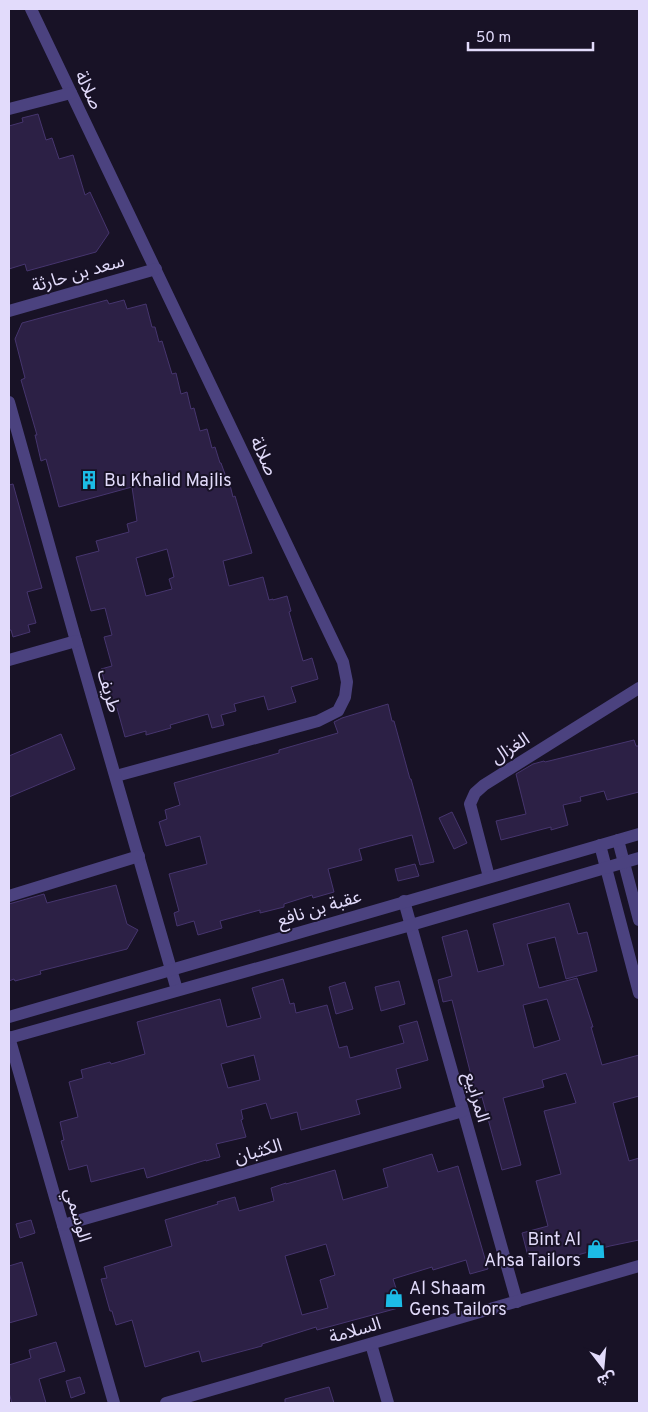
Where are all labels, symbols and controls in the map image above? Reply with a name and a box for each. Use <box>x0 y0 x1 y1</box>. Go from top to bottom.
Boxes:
scale bar <box>468 20 593 52</box>
text: 50 m <box>476 29 511 48</box>
street label: صلالة <box>68 67 107 114</box>
street label: سعد بن حارثة <box>29 250 128 299</box>
street label: صلالة <box>244 433 282 480</box>
building icon: Bu Khalid Majlis <box>78 469 100 491</box>
place label: Bu Khalid Majlis <box>104 470 232 493</box>
street label: طريف <box>90 667 125 716</box>
street label: الغزال <box>487 728 535 770</box>
street label: عقبة بن نافع <box>274 886 365 934</box>
street label: المرابيع <box>456 1070 494 1126</box>
street label: الكثبان <box>232 1135 285 1170</box>
street label: الوسمي <box>58 1186 95 1245</box>
place label: Bint Al Ahsa Tailors <box>484 1229 581 1273</box>
shop icon: Bint Al Ahsa Tailors <box>585 1238 607 1260</box>
place label: Al Shaam Gens Tailors <box>409 1278 507 1322</box>
shop icon: Al Shaam Gens Tailors <box>383 1287 405 1309</box>
street label: السلامة <box>327 1313 384 1350</box>
north arrow <box>578 1342 628 1392</box>
text: ش <box>595 1367 618 1389</box>

